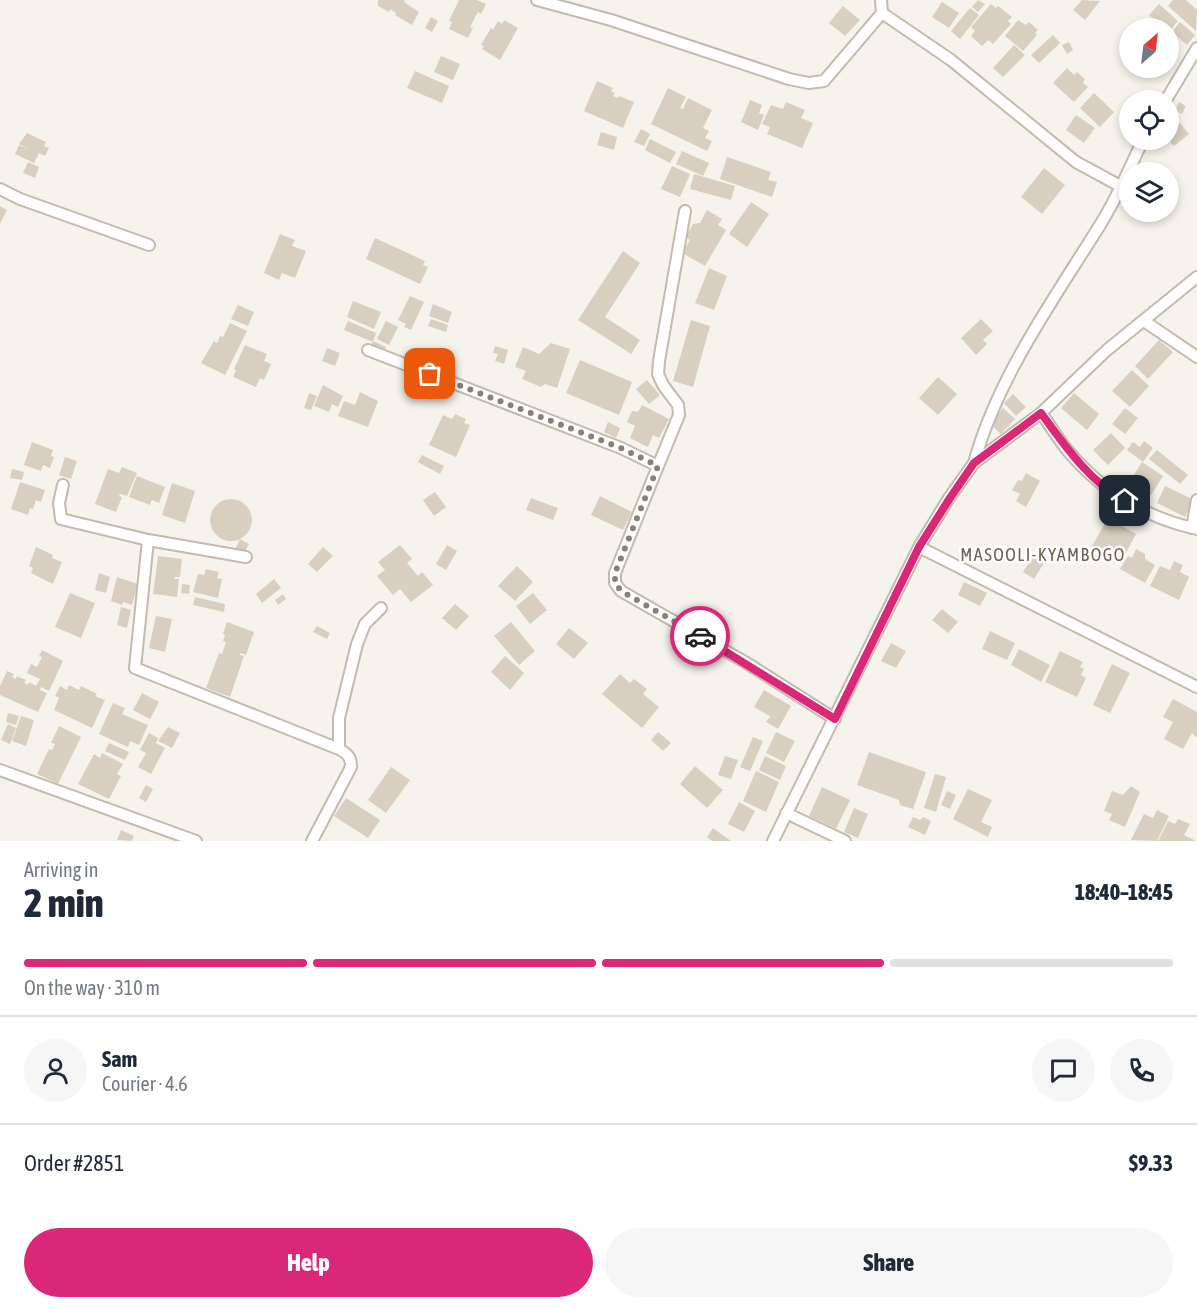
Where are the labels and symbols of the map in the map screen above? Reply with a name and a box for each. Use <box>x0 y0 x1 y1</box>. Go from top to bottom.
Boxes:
north arrow <box>1119 18 1179 78</box>
pin <box>404 348 455 399</box>
pin <box>1099 475 1150 526</box>
district label: MASOOLI-KYAMBOGO <box>960 544 1126 565</box>
courier <box>670 606 730 666</box>

